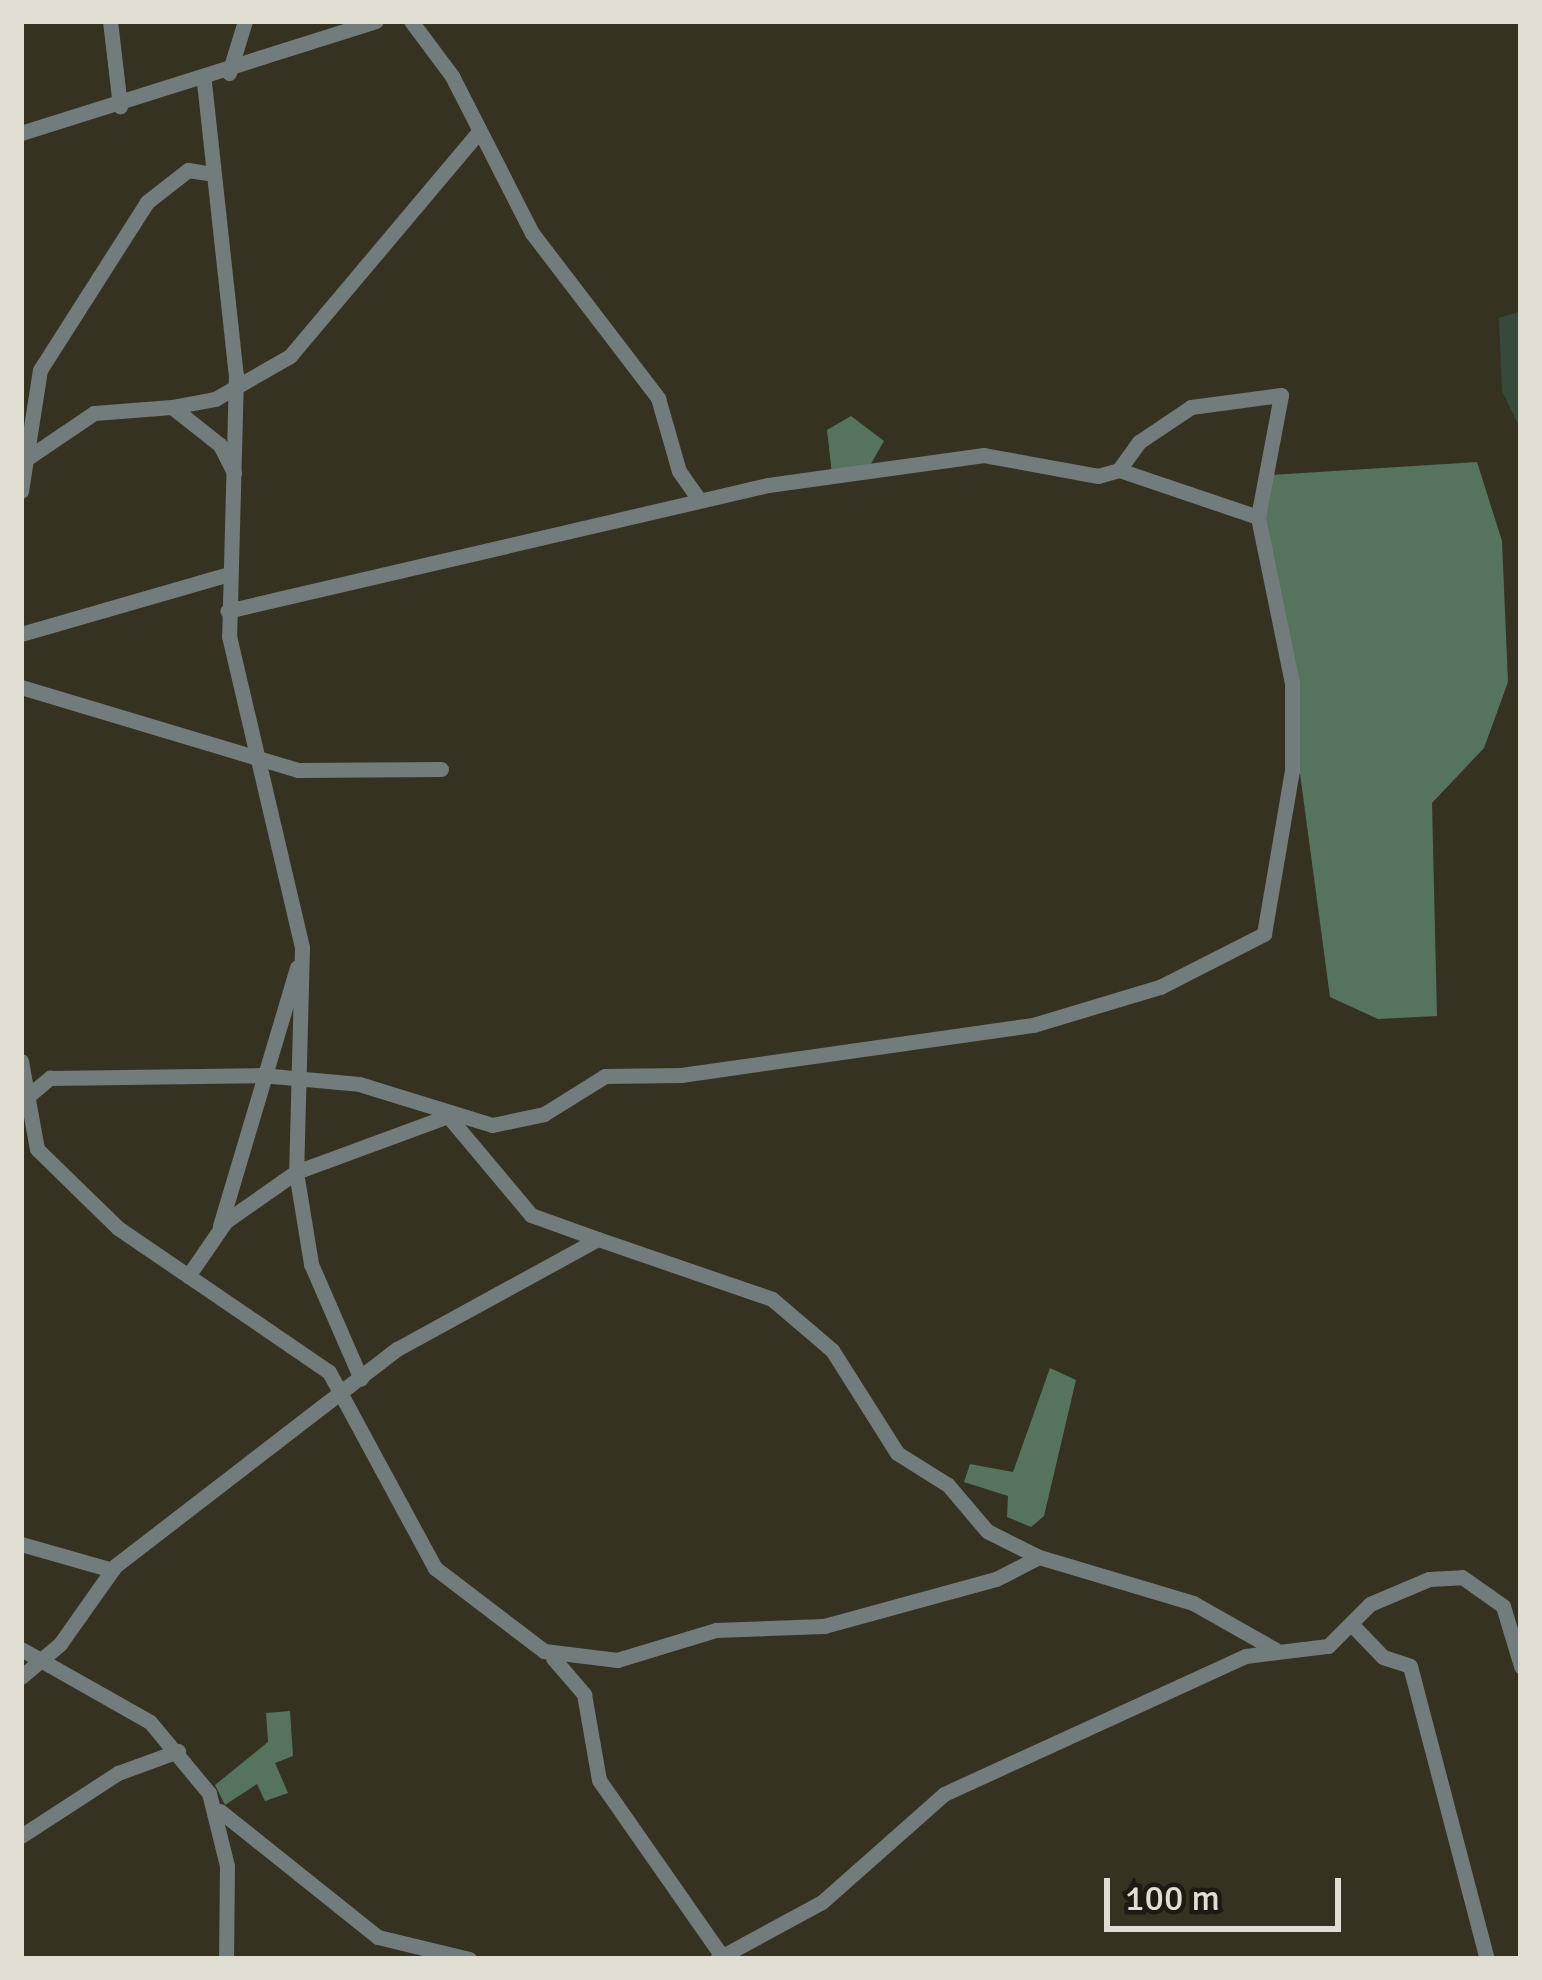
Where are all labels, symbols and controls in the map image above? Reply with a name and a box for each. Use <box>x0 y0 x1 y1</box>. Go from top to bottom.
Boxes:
scale bar <box>1110 1854 1347 1928</box>
text: 100 m <box>1125 1876 1220 1921</box>

